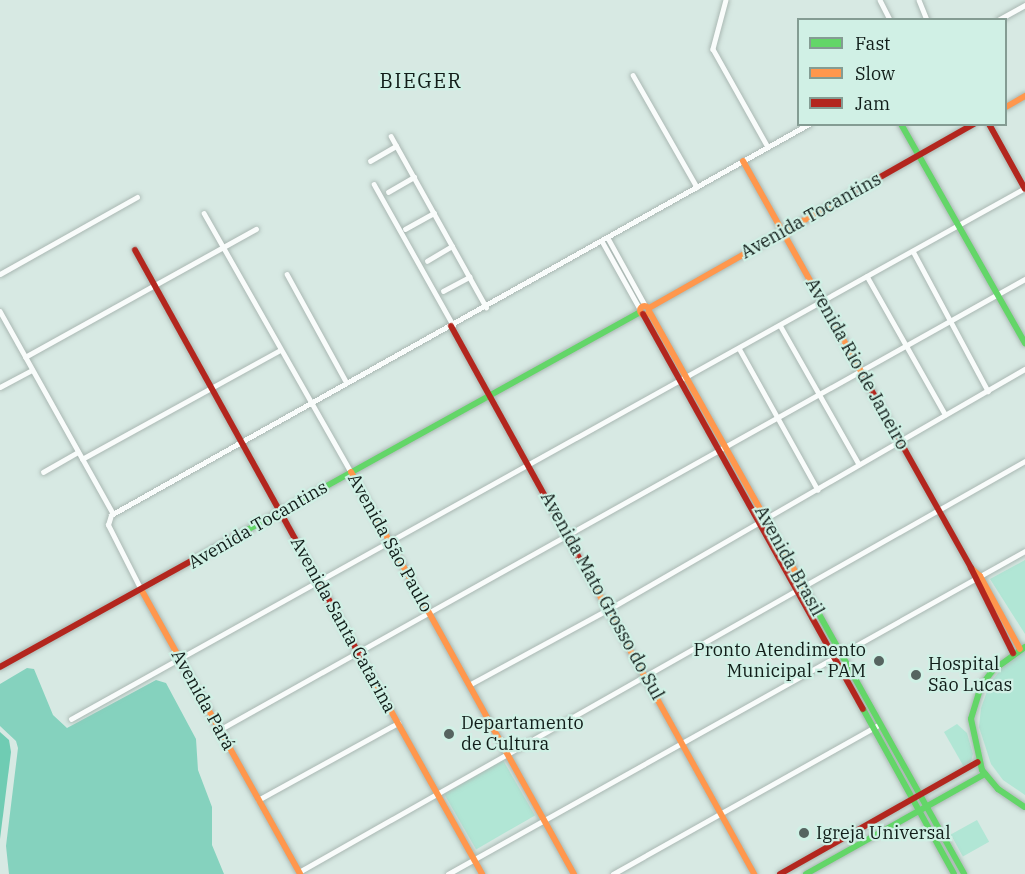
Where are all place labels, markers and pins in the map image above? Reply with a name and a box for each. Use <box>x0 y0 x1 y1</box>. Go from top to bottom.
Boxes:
place label: Pronto Atendimento Municipal - PAM <box>694 640 866 682</box>
marker: Pronto Atendimento Municipal - PAM <box>870 652 888 670</box>
place label: Hospital São Lucas <box>928 654 1012 696</box>
marker: Hospital São Lucas <box>909 668 923 682</box>
place label: Departamento de Cultura <box>461 713 584 756</box>
marker: Departamento de Cultura <box>442 727 456 741</box>
place label: Igreja Universal <box>816 822 951 844</box>
marker: Igreja Universal <box>797 826 811 840</box>

